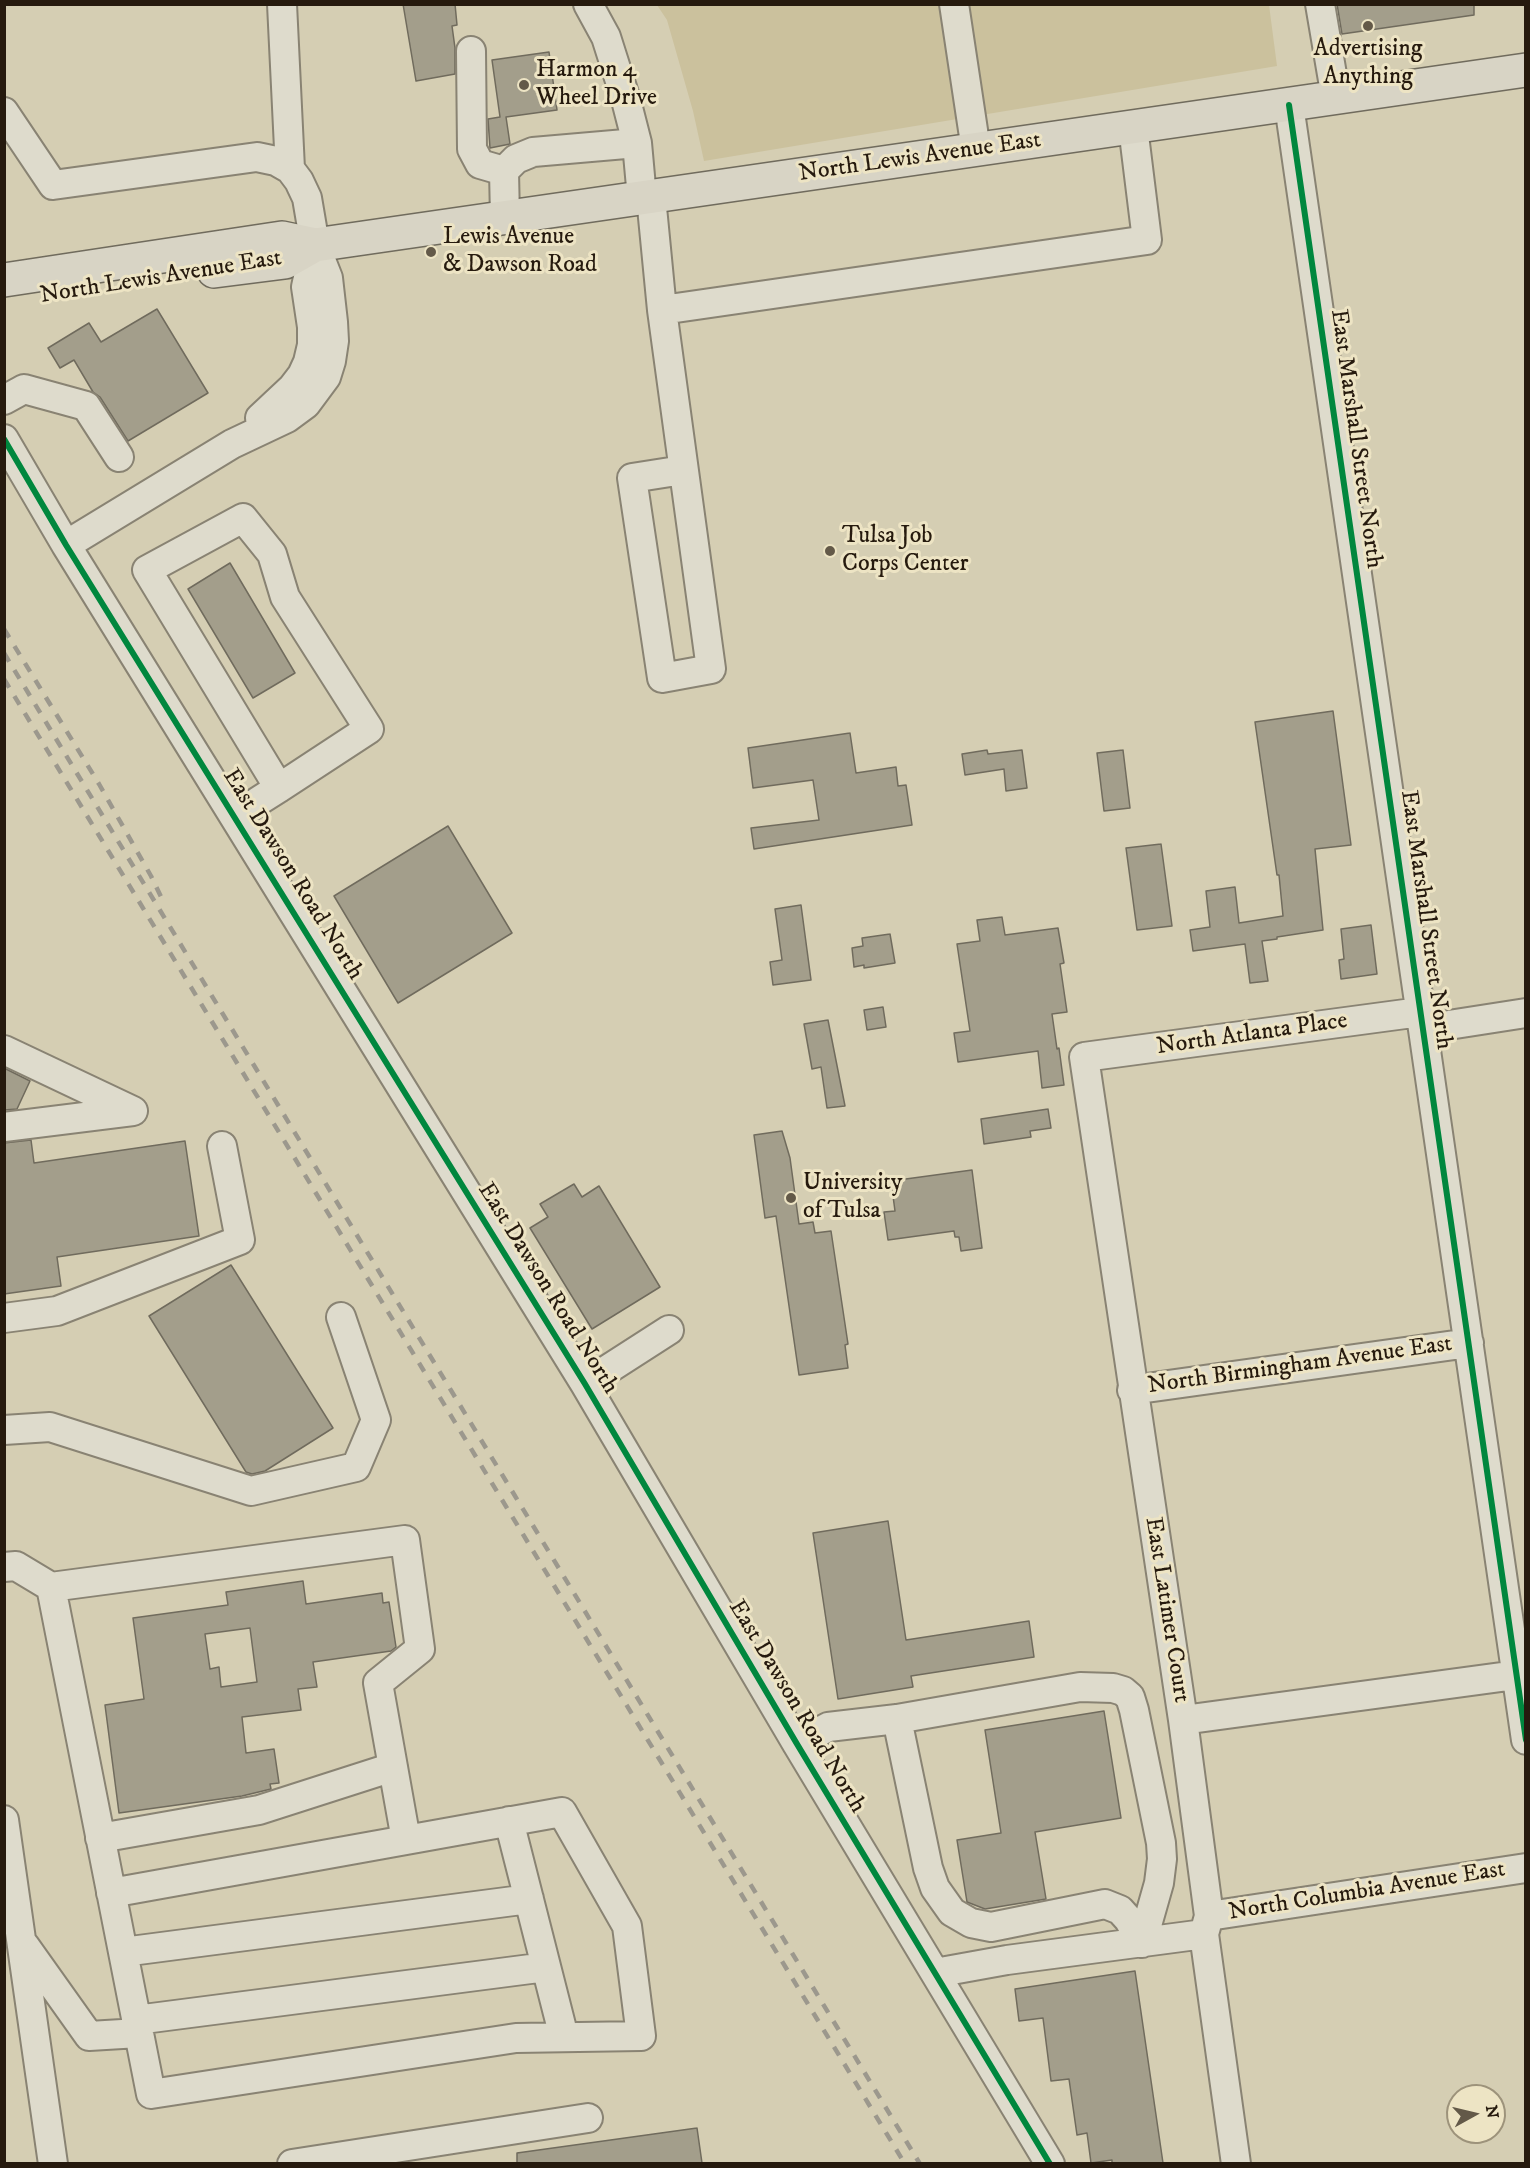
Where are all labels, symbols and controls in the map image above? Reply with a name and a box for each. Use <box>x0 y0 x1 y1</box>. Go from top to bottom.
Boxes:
marker: Advertising Anything <box>1361 19 1375 33</box>
place label: Advertising Anything <box>1314 36 1422 92</box>
place label: Harmon 4 Wheel Drive <box>536 57 657 113</box>
marker: Harmon 4 Wheel Drive <box>517 78 531 92</box>
street label: North Lewis Avenue East <box>797 127 1043 189</box>
place label: Lewis Avenue & Dawson Road <box>443 224 597 280</box>
street label: North Lewis Avenue East <box>38 245 284 311</box>
marker: Lewis Avenue & Dawson Road <box>424 245 438 259</box>
street label: East Marshall Street North <box>1323 308 1387 570</box>
place label: Tulsa Job Corps Center <box>842 523 969 579</box>
marker: Tulsa Job Corps Center <box>823 544 837 558</box>
street label: East Dawson Road North <box>215 764 369 986</box>
street label: East Marshall Street North <box>1393 789 1457 1051</box>
street label: North Atlanta Place <box>1155 1007 1349 1063</box>
place label: University of Tulsa <box>803 1170 902 1226</box>
street label: East Dawson Road North <box>470 1178 624 1400</box>
marker: University of Tulsa <box>784 1191 798 1205</box>
street label: North Birmingham Avenue East <box>1146 1330 1454 1402</box>
street label: East Latimer Court <box>1137 1515 1195 1705</box>
street label: East Dawson Road North <box>721 1595 871 1819</box>
street label: North Columbia Avenue East <box>1227 1856 1507 1928</box>
north arrow <box>1446 2084 1506 2144</box>
text: N <box>1481 2104 1503 2120</box>

